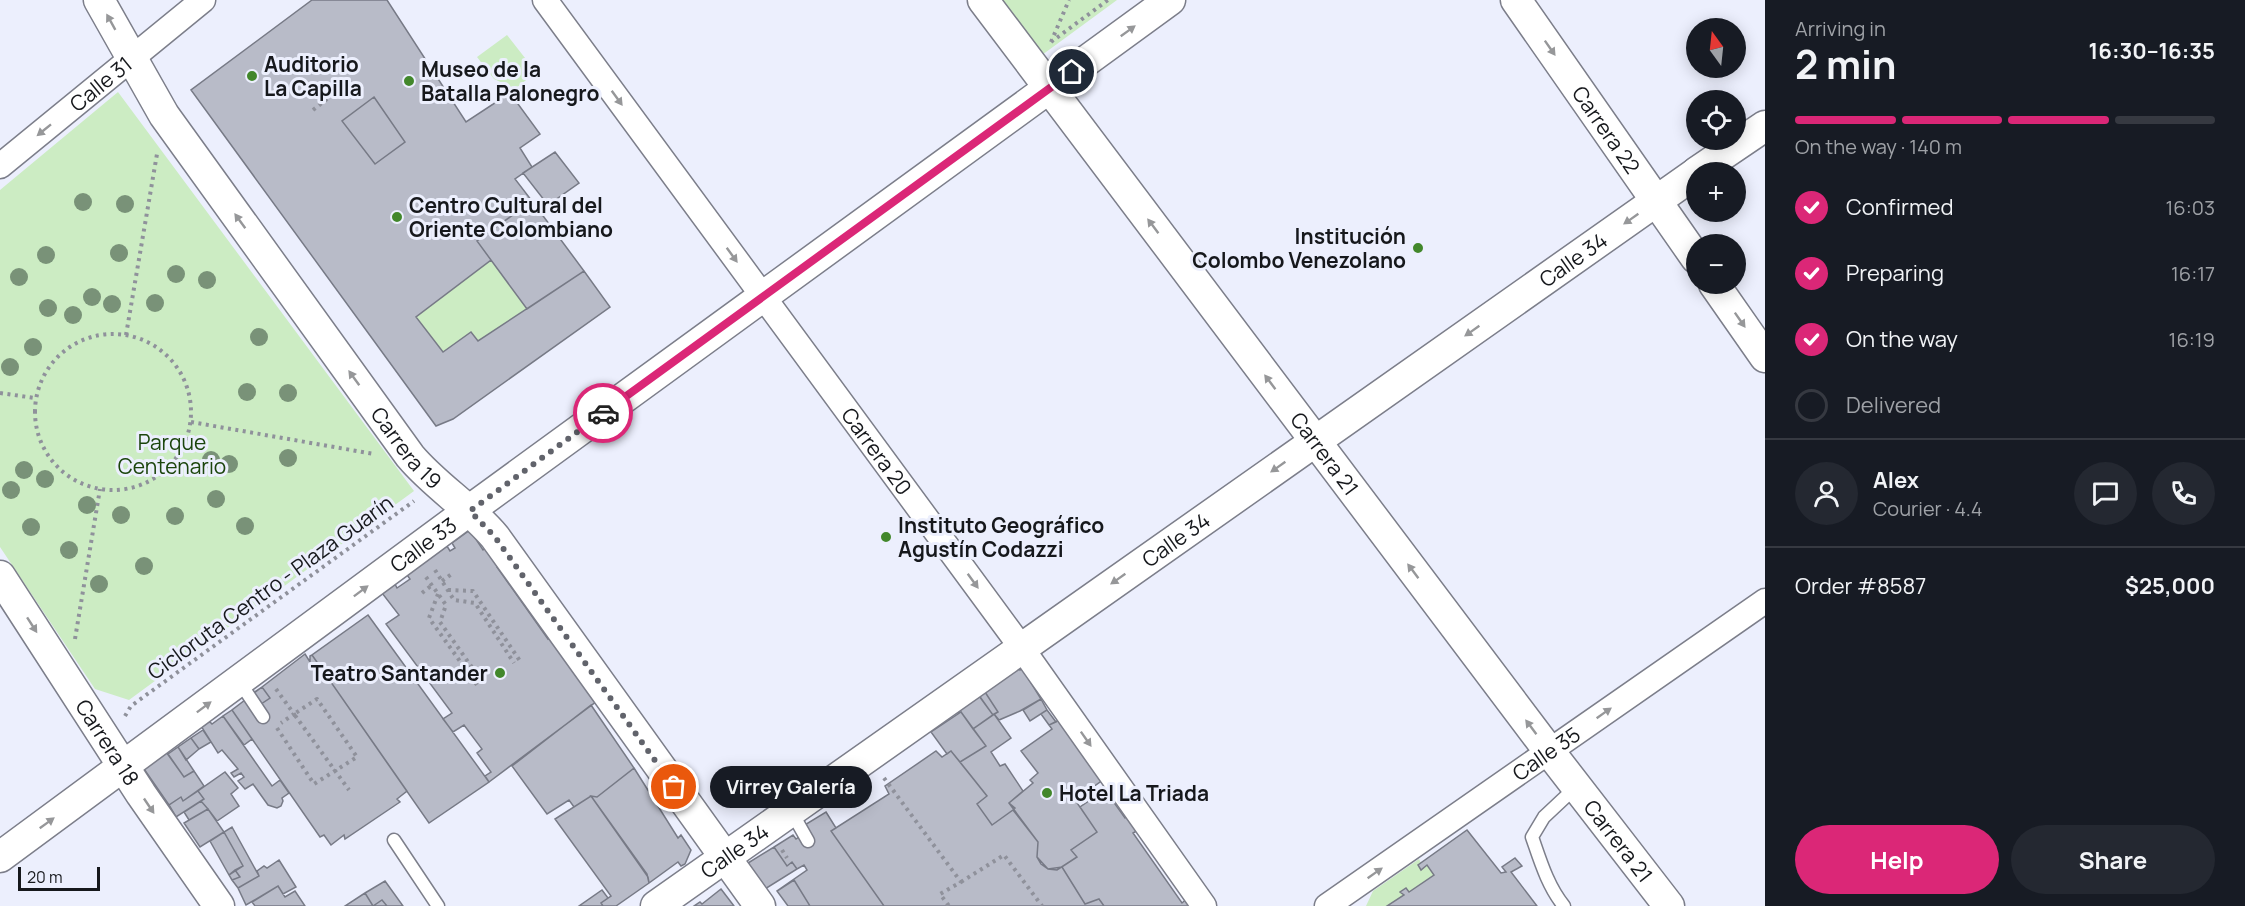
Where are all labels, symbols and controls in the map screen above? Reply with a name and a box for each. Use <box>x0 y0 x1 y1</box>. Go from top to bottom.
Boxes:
one-way arrow <box>106 14 117 30</box>
text: Arriving in <box>1795 15 1886 42</box>
north arrow <box>1686 18 1746 78</box>
map controls <box>1686 18 1746 294</box>
one-way arrow <box>1120 25 1136 37</box>
text: 16:30–16:35 <box>2089 36 2215 66</box>
text: 2 min <box>1795 37 1896 91</box>
one-way arrow <box>1544 39 1556 55</box>
pin <box>1046 46 1097 97</box>
street label: Calle 31 <box>64 50 138 118</box>
place label: Auditorio La Capilla <box>264 50 362 102</box>
place label: Museo de la Batalla Palonegro <box>421 55 599 107</box>
icon: home <box>1055 55 1088 88</box>
marker: Auditorio La Capilla <box>245 69 259 83</box>
marker: Museo de la Batalla Palonegro <box>402 74 416 88</box>
street label: Carrera 22 <box>1566 80 1647 179</box>
one-way arrow <box>611 89 623 105</box>
button: locate <box>1686 90 1746 150</box>
one-way arrow <box>36 124 52 137</box>
text: On the way · 140 m <box>1795 133 1962 160</box>
button: + <box>1686 162 1746 222</box>
place label: Centro Cultural del Oriente Colombiano <box>409 191 613 243</box>
icon: check <box>1795 191 1828 224</box>
text: Confirmed <box>1846 192 1954 222</box>
text: 16:03 <box>2166 194 2215 221</box>
marker: Centro Cultural del Oriente Colombiano <box>390 210 404 224</box>
one-way arrow <box>234 213 246 229</box>
one-way arrow <box>1624 213 1640 225</box>
one-way arrow <box>1147 219 1159 235</box>
place label: Institución Colombo Venezolano <box>1192 222 1406 274</box>
street label: Calle 34 <box>1534 226 1613 293</box>
button: − <box>1686 234 1746 294</box>
marker: Institución Colombo Venezolano <box>1411 241 1425 255</box>
one-way arrow <box>726 247 738 262</box>
icon: check <box>1795 257 1828 290</box>
text: Preparing <box>1846 258 1944 288</box>
text: 16:17 <box>2171 260 2215 287</box>
one-way arrow <box>1734 312 1746 328</box>
icon: check <box>1795 323 1828 356</box>
text: On the way <box>1846 324 1958 354</box>
one-way arrow <box>1464 325 1480 337</box>
text: 16:19 <box>2169 326 2215 353</box>
one-way arrow <box>348 371 360 387</box>
one-way arrow <box>1265 374 1277 389</box>
courier <box>573 383 633 443</box>
text: Delivered <box>1846 390 1941 420</box>
icon: car <box>587 397 620 430</box>
street label: Carrera 19 <box>365 401 448 495</box>
street label: Carrera 20 <box>835 402 918 500</box>
street label: Carrera 21 <box>1284 406 1365 501</box>
park label: Parque Centenario <box>118 428 226 480</box>
one-way arrow <box>1270 461 1286 472</box>
button: person <box>1795 462 1858 525</box>
button: chat <box>2074 462 2137 525</box>
button: phone <box>2152 462 2215 525</box>
text: Alex <box>1873 465 1919 495</box>
street label: Cicloruta Centro - Plaza Guarín <box>142 488 398 686</box>
text: Courier · 4.4 <box>1873 495 1983 522</box>
street label: Calle 34 <box>1136 506 1215 573</box>
street label: Calle 33 <box>384 511 462 578</box>
place label: Instituto Geográfico Agustín Codazzi <box>898 511 1104 563</box>
marker: Instituto Geográfico Agustín Codazzi <box>879 530 893 544</box>
one-way arrow <box>1407 563 1420 579</box>
text: Order #8587 <box>1795 571 1926 601</box>
text: $25,000 <box>2125 571 2215 601</box>
one-way arrow <box>966 573 978 588</box>
one-way arrow <box>1111 573 1127 585</box>
one-way arrow <box>352 585 368 597</box>
one-way arrow <box>26 617 37 633</box>
place label: Teatro Santander <box>311 659 488 687</box>
marker: Teatro Santander <box>493 666 507 680</box>
street label: Carrera 18 <box>69 694 146 791</box>
one-way arrow <box>196 701 212 713</box>
one-way arrow <box>1595 707 1611 719</box>
one-way arrow <box>1525 719 1537 734</box>
street label: Calle 35 <box>1507 720 1586 787</box>
one-way arrow <box>1080 731 1092 747</box>
pin <box>648 761 699 812</box>
callout: Virrey Galería <box>710 766 872 808</box>
icon: bag <box>657 770 690 803</box>
text: Virrey Galería <box>726 773 856 800</box>
place label: Hotel La Triada <box>1059 779 1209 807</box>
marker: Hotel La Triada <box>1040 786 1054 800</box>
street label: Carrera 21 <box>1578 794 1659 888</box>
one-way arrow <box>144 798 155 814</box>
one-way arrow <box>39 817 55 829</box>
street label: Calle 34 <box>695 817 774 884</box>
button: Help <box>1795 825 1999 894</box>
button: Share <box>2011 825 2215 894</box>
scale bar <box>18 864 100 892</box>
text: 20 m <box>27 866 63 888</box>
one-way arrow <box>1366 867 1382 879</box>

